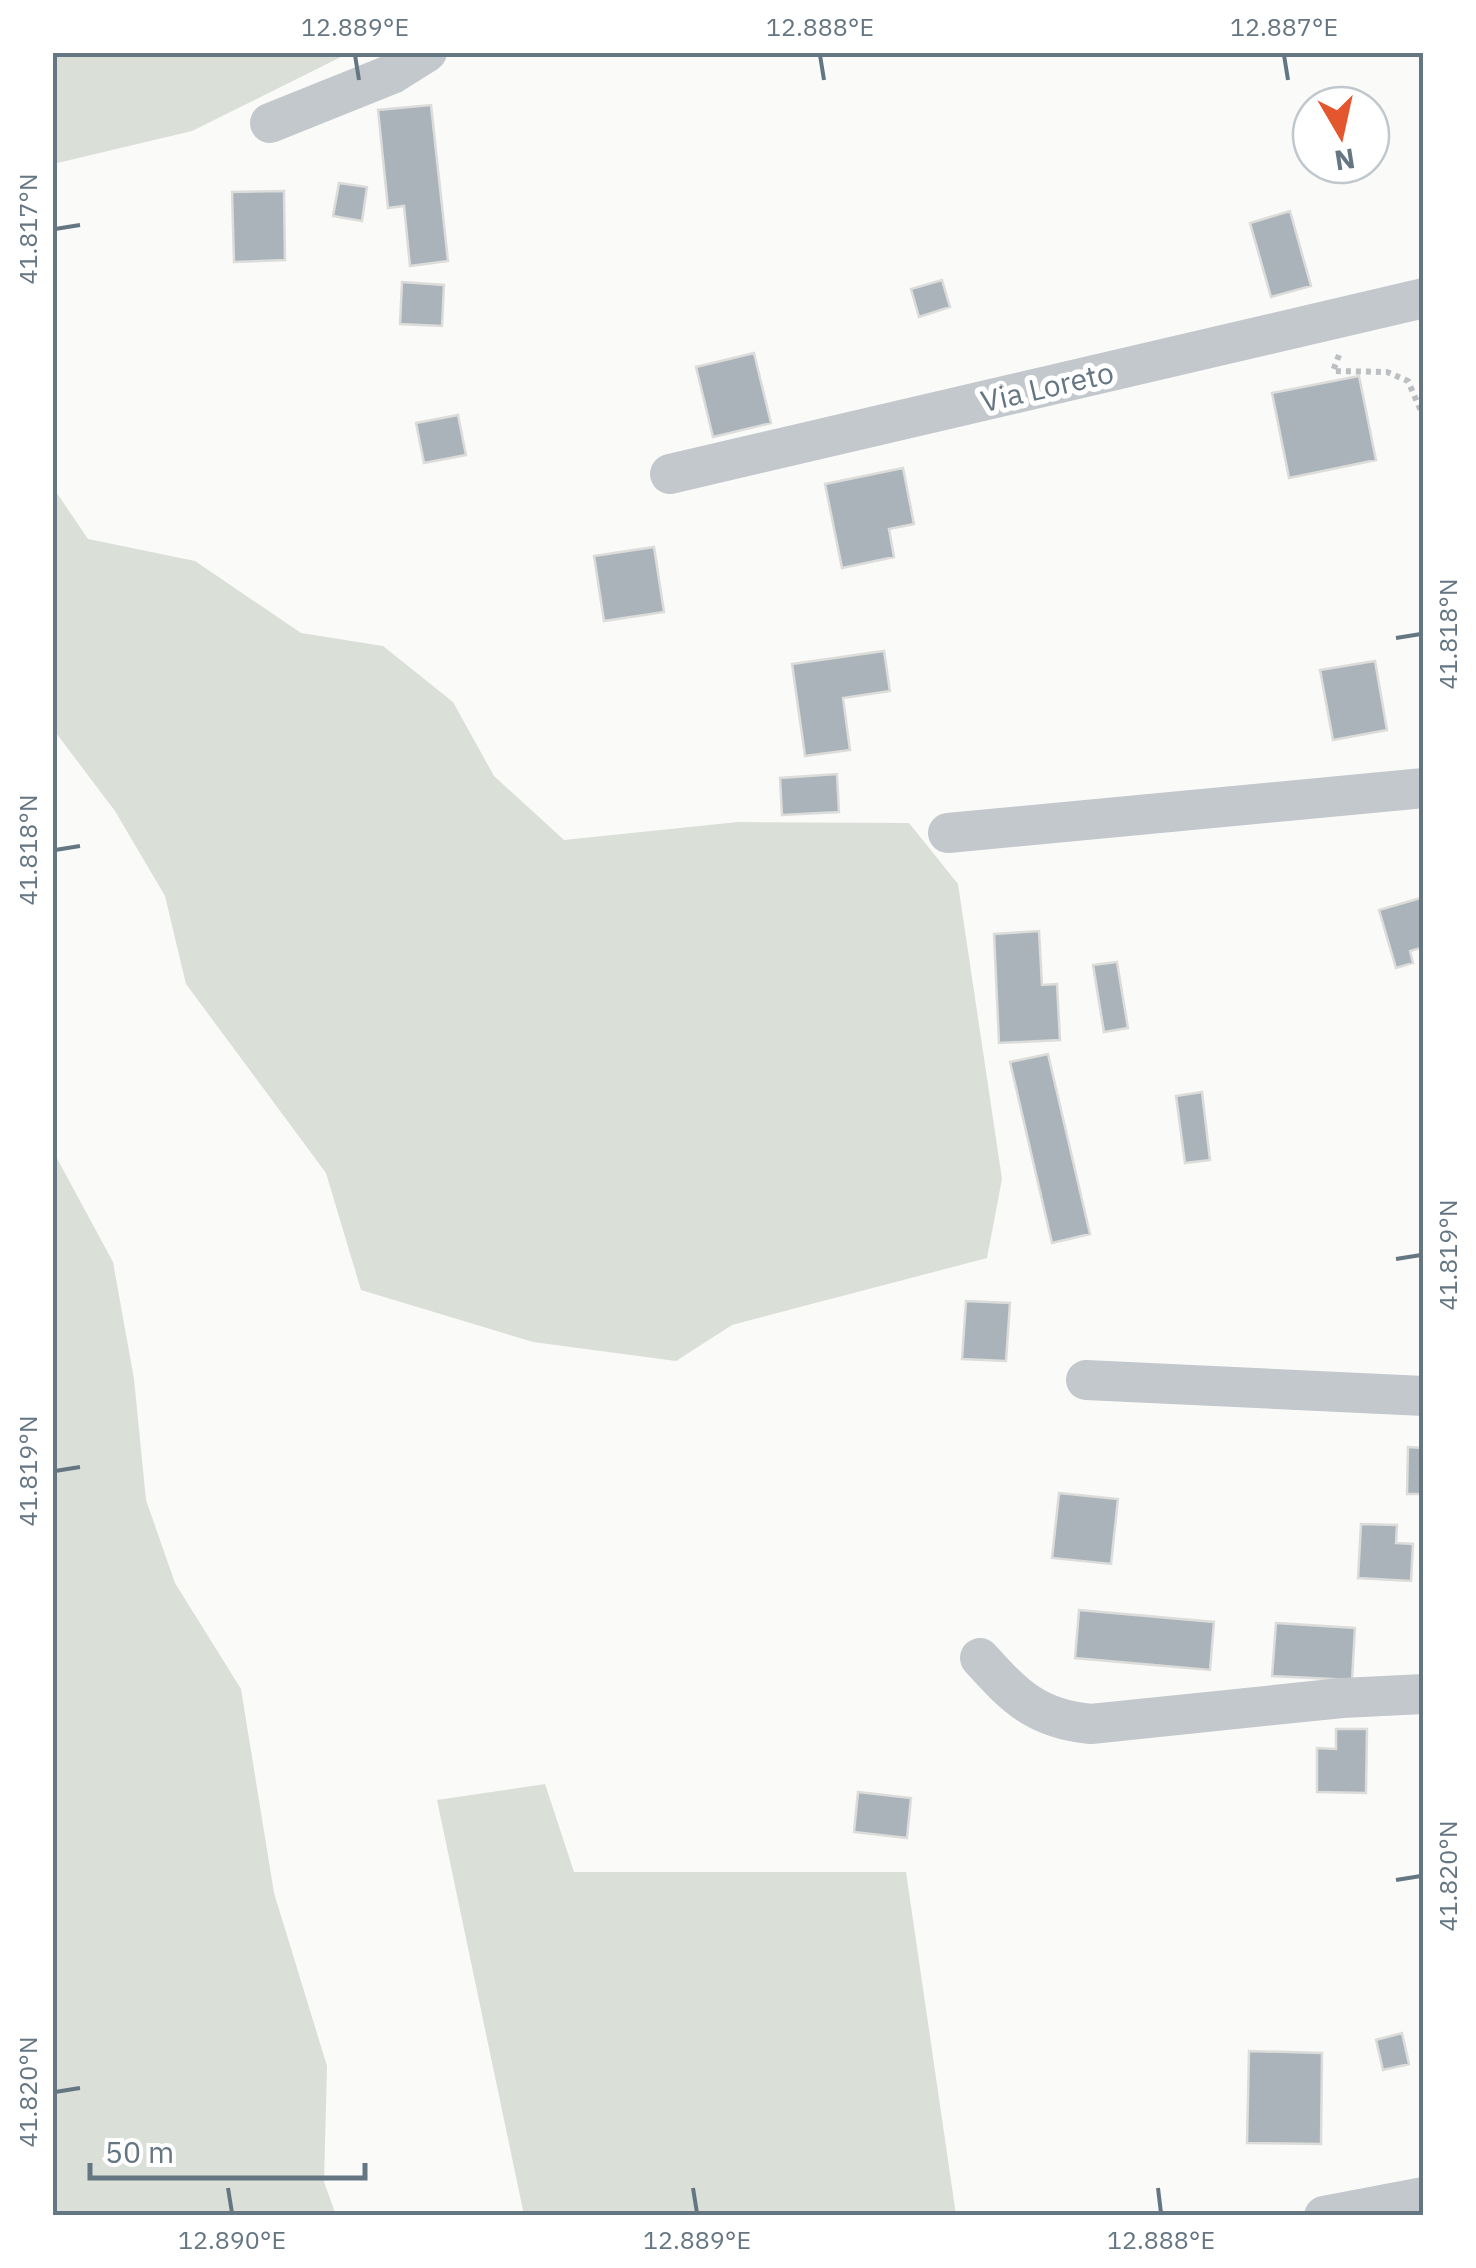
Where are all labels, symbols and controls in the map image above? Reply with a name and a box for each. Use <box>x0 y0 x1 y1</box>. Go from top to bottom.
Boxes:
text: 12.889°E <box>301 10 409 43</box>
text: 12.888°E <box>766 10 874 43</box>
text: 12.887°E <box>1230 10 1338 43</box>
north arrow <box>1291 85 1391 185</box>
text: N <box>1332 140 1358 180</box>
text: 41.817°N <box>11 173 44 285</box>
street label: Via Loreto <box>977 352 1117 420</box>
text: 41.818°N <box>1431 578 1464 690</box>
text: 41.818°N <box>11 794 44 906</box>
text: 41.819°N <box>1431 1199 1464 1311</box>
text: 41.819°N <box>11 1415 44 1527</box>
text: 41.820°N <box>1431 1820 1464 1932</box>
text: 41.820°N <box>11 2036 44 2148</box>
scale bar <box>90 2118 365 2180</box>
text: 50 m <box>105 2132 174 2171</box>
text: 12.890°E <box>178 2223 286 2256</box>
text: 12.889°E <box>643 2223 751 2256</box>
text: 12.888°E <box>1107 2223 1215 2256</box>

